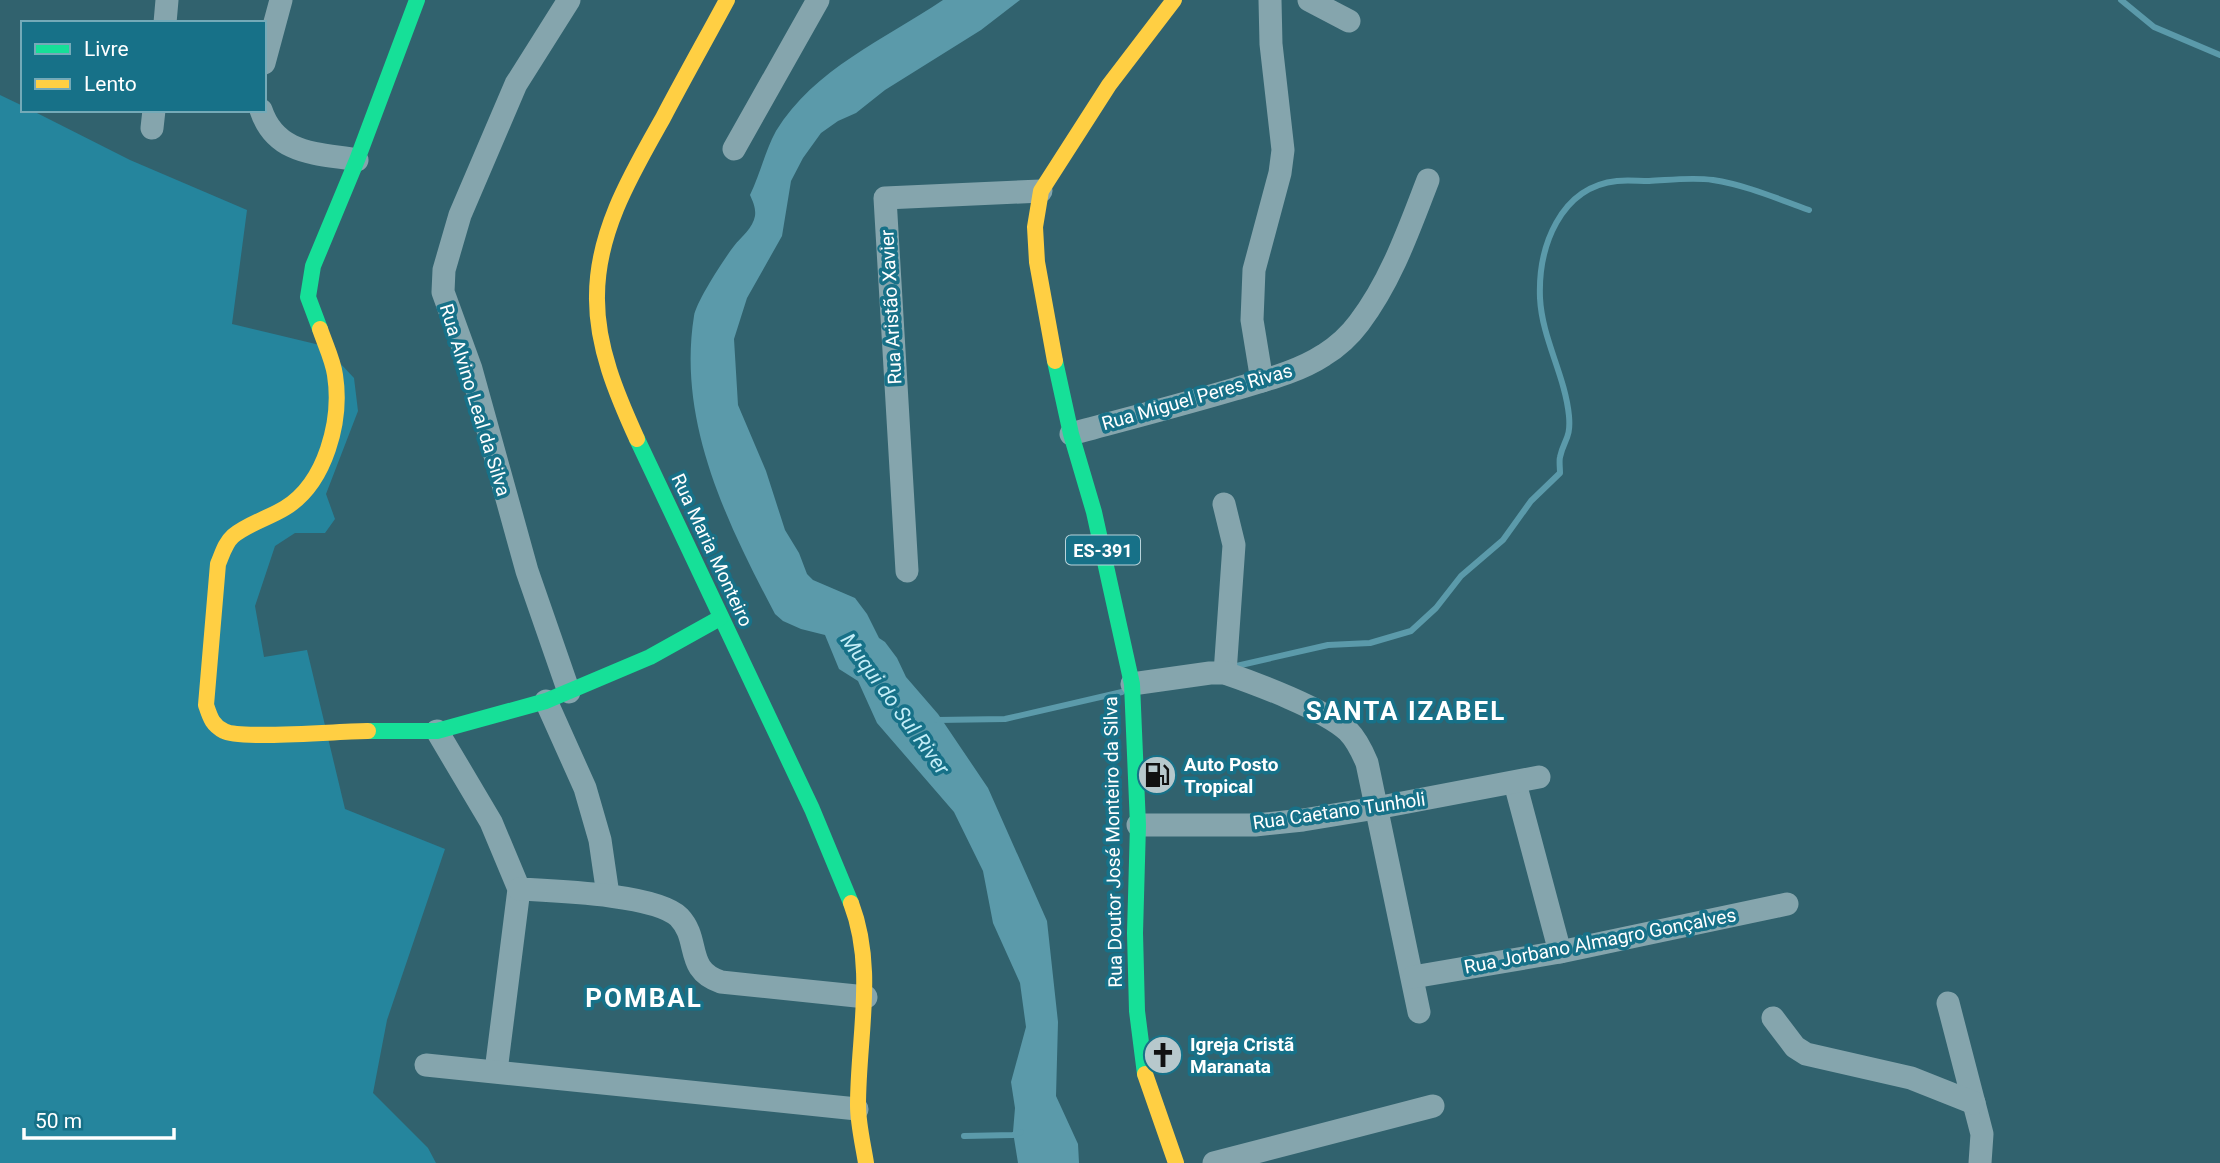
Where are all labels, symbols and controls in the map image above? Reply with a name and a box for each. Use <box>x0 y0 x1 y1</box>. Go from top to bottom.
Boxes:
legend <box>21 21 266 112</box>
text: Livre <box>84 37 129 61</box>
text: Lento <box>84 72 137 96</box>
street label: Rua Aristão Xavier <box>875 228 907 385</box>
street label: Rua Alvino Leal da Silva <box>435 301 515 499</box>
street label: Rua Miguel Peres Rivas <box>1099 359 1295 435</box>
street label: Rua Maria Monteiro <box>666 470 758 630</box>
road number: ES-391 <box>1066 536 1140 564</box>
water label: Muqui do Sul River <box>836 629 955 780</box>
street label: Rua Doutor José Monteiro da Silva <box>1099 696 1127 988</box>
district label: SANTA IZABEL <box>1306 696 1506 726</box>
place label: Auto Posto Tropical <box>1184 753 1279 798</box>
fuel station icon: Auto Posto Tropical <box>1136 754 1178 796</box>
street label: Rua Caetano Tunholi <box>1251 787 1427 835</box>
street label: Rua Jorbano Almagro Gonçalves <box>1462 903 1738 979</box>
district label: POMBAL <box>585 983 703 1013</box>
place label: Igreja Cristã Maranata <box>1190 1033 1294 1078</box>
church icon: Igreja Cristã Maranata <box>1142 1034 1184 1076</box>
scale bar <box>24 1096 175 1140</box>
text: 50 m <box>35 1109 82 1133</box>

